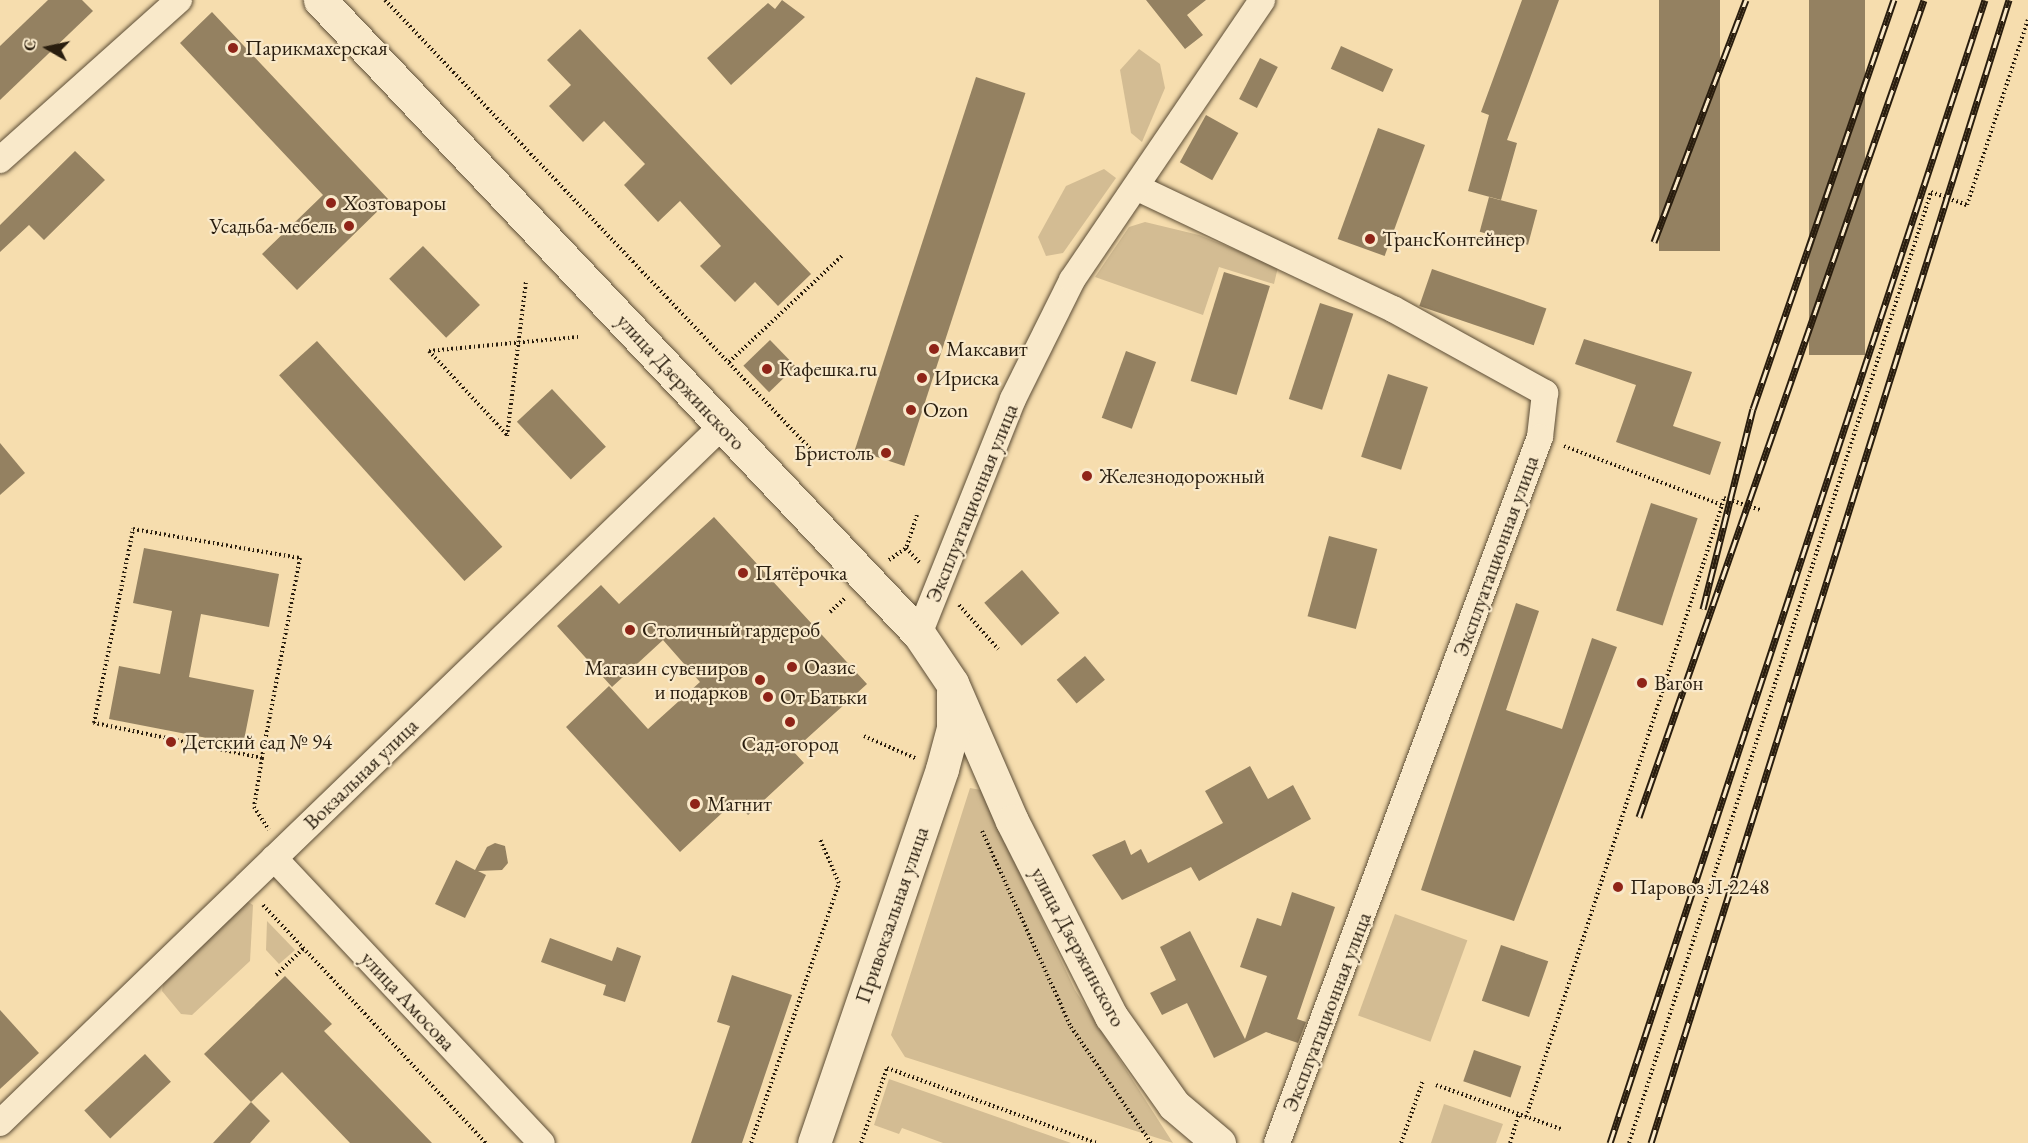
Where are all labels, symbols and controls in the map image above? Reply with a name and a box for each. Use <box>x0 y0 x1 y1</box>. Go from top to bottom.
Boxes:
north arrow <box>18 18 78 78</box>
place label: Парикмахерская <box>245 35 388 61</box>
text: С <box>18 38 41 52</box>
marker: Парикмахерская <box>226 41 240 55</box>
place label: Хозтовароы <box>343 190 446 216</box>
marker: Хозтовароы <box>324 196 338 210</box>
place label: Усадьба-мебель <box>209 213 337 239</box>
marker: Усадьба-мебель <box>342 219 356 233</box>
place label: ТрансКонтейнер <box>1382 226 1525 252</box>
marker: ТрансКонтейнер <box>1363 232 1377 246</box>
street label: улица Дзержинского <box>611 309 751 455</box>
place label: Максавит <box>946 336 1028 362</box>
marker: Максавит <box>927 342 941 356</box>
place label: Кафешка.ru <box>779 356 877 382</box>
marker: Кафешка.ru <box>760 362 774 376</box>
place label: Ириска <box>934 365 999 391</box>
marker: Ириска <box>915 371 929 385</box>
place label: Ozon <box>923 397 968 423</box>
street label: Эксплуатационная улица <box>921 400 1023 606</box>
marker: Ozon <box>904 403 918 417</box>
place label: Бристоль <box>794 440 874 466</box>
marker: Бристоль <box>879 446 893 460</box>
street label: Эксплуатационная улица <box>1448 452 1544 660</box>
place label: Железнодорожный <box>1099 463 1265 489</box>
marker: Железнодорожный <box>1080 469 1094 483</box>
place label: Пятёрочка <box>755 560 847 586</box>
marker: Пятёрочка <box>736 566 750 580</box>
place label: Столичный гардероб <box>642 617 820 643</box>
marker: Столичный гардероб <box>623 623 637 637</box>
place label: Оазис <box>804 654 856 680</box>
place label: Магазин сувениров и подарков <box>585 655 748 705</box>
marker: Оазис <box>785 660 799 674</box>
place label: Вагон <box>1654 670 1703 696</box>
marker: Магазин сувениров и подарков <box>753 673 767 687</box>
marker: Вагон <box>1635 676 1649 690</box>
place label: От Батьки <box>780 684 867 710</box>
marker: От Батьки <box>761 690 775 704</box>
street label: Вокзальная улица <box>299 713 423 835</box>
marker: Сад-огород <box>783 715 797 729</box>
place label: Детский сад № 94 <box>183 729 332 755</box>
place label: Сад-огород <box>741 731 839 757</box>
marker: Детский сад № 94 <box>164 735 178 749</box>
place label: Магнит <box>707 791 772 817</box>
marker: Магнит <box>688 797 702 811</box>
street label: Привокзальная улица <box>850 823 934 1007</box>
street label: улица Дзержинского <box>1025 863 1131 1031</box>
place label: Паровоз Л-2248 <box>1630 874 1769 900</box>
marker: Паровоз Л-2248 <box>1611 880 1625 894</box>
street label: Эксплуатационная улица <box>1277 909 1377 1115</box>
street label: улица Амосова <box>355 946 461 1056</box>

